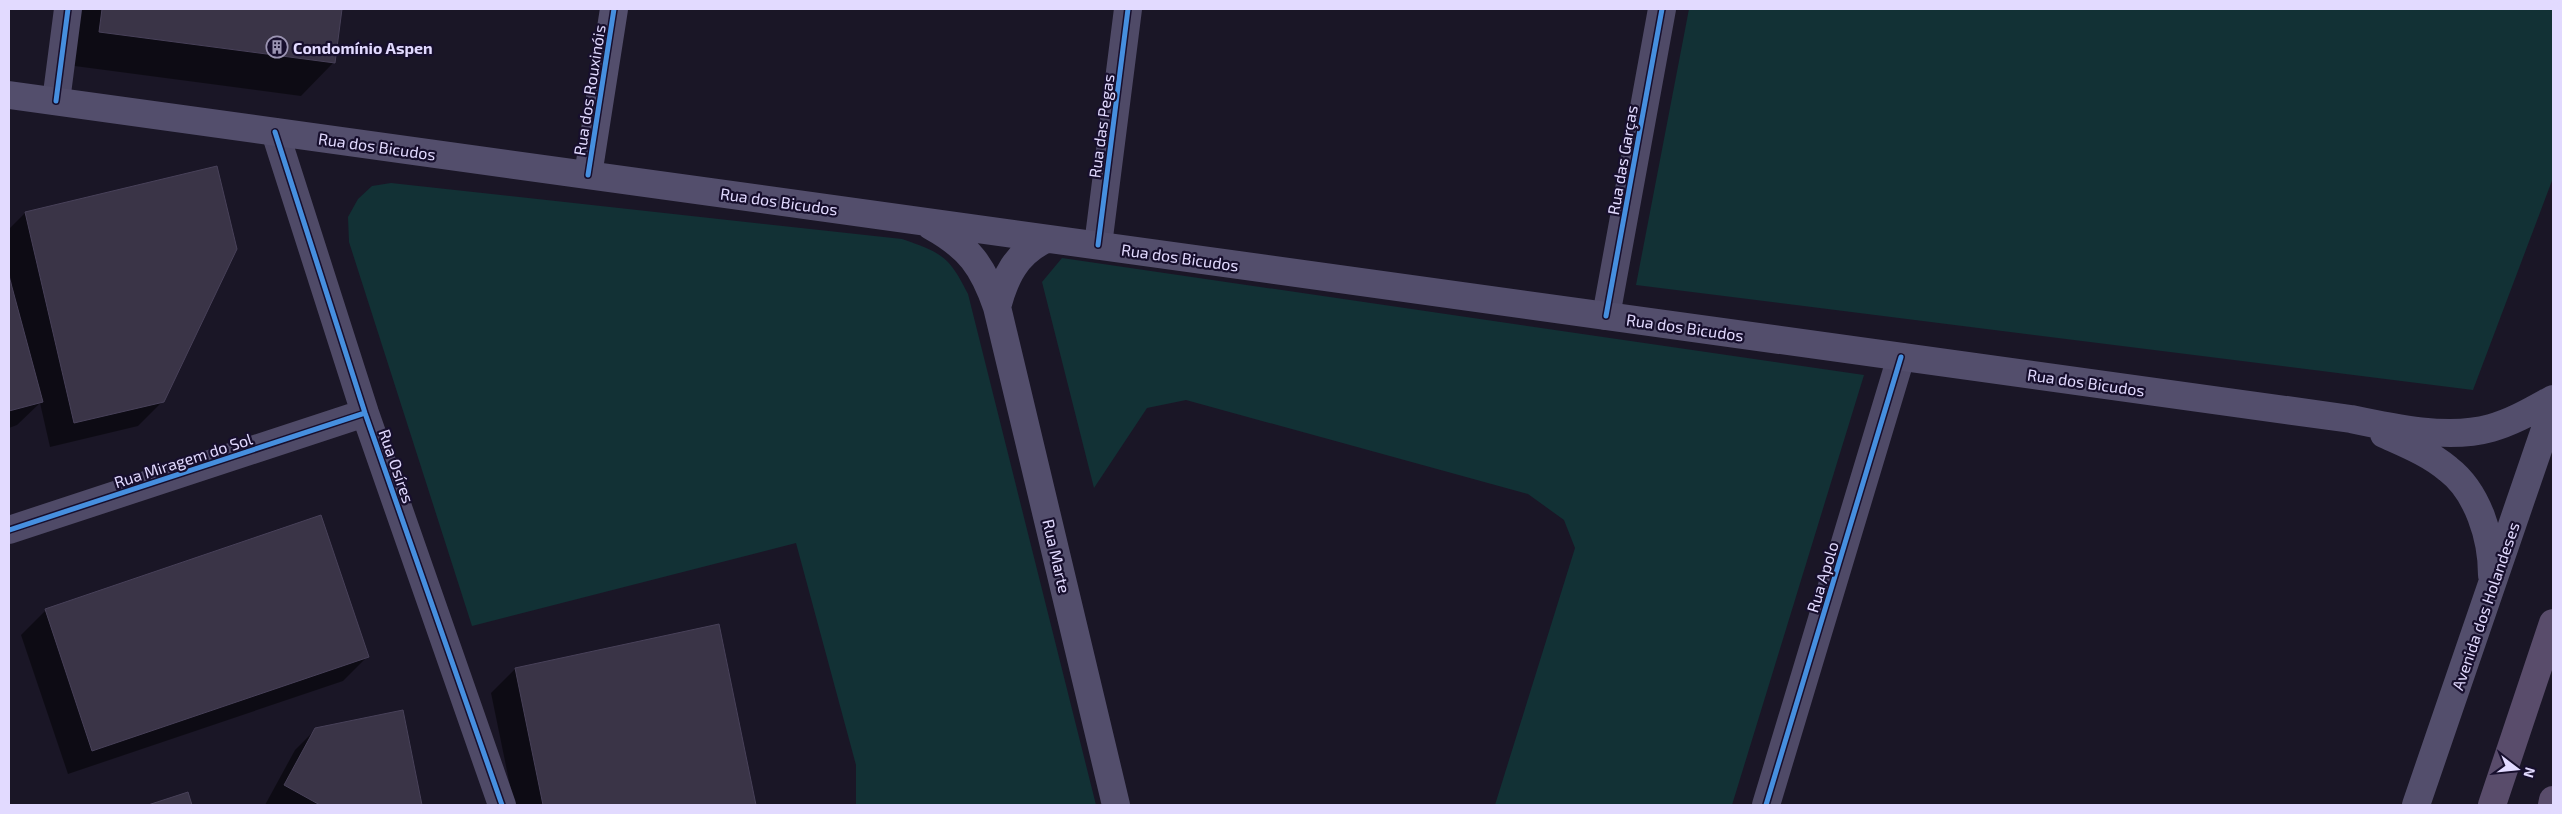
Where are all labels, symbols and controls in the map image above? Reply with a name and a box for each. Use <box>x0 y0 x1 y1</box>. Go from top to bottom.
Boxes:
street label: Rua dos Rouxinóis <box>569 23 609 157</box>
building icon: Condomínio Aspen <box>265 35 289 59</box>
place label: Condomínio Aspen <box>293 38 433 57</box>
street label: Rua das Pegas <box>1084 73 1118 179</box>
street label: Rua das Garças <box>1603 104 1642 216</box>
street label: Rua dos Bicudos <box>317 128 437 164</box>
street label: Rua dos Bicudos <box>719 183 839 219</box>
street label: Rua dos Bicudos <box>1120 239 1240 275</box>
street label: Rua dos Bicudos <box>1625 309 1745 345</box>
street label: Rua dos Bicudos <box>2026 364 2146 400</box>
street label: Rua Osíres <box>375 426 419 506</box>
street label: Rua Miragem do Sol <box>111 429 255 491</box>
street label: Rua Marte <box>1039 517 1075 595</box>
street label: Avenida dos Holandeses <box>2447 519 2523 693</box>
street label: Rua Apolo <box>1802 539 1842 615</box>
north arrow <box>2492 744 2542 794</box>
text: N <box>2520 766 2540 780</box>

